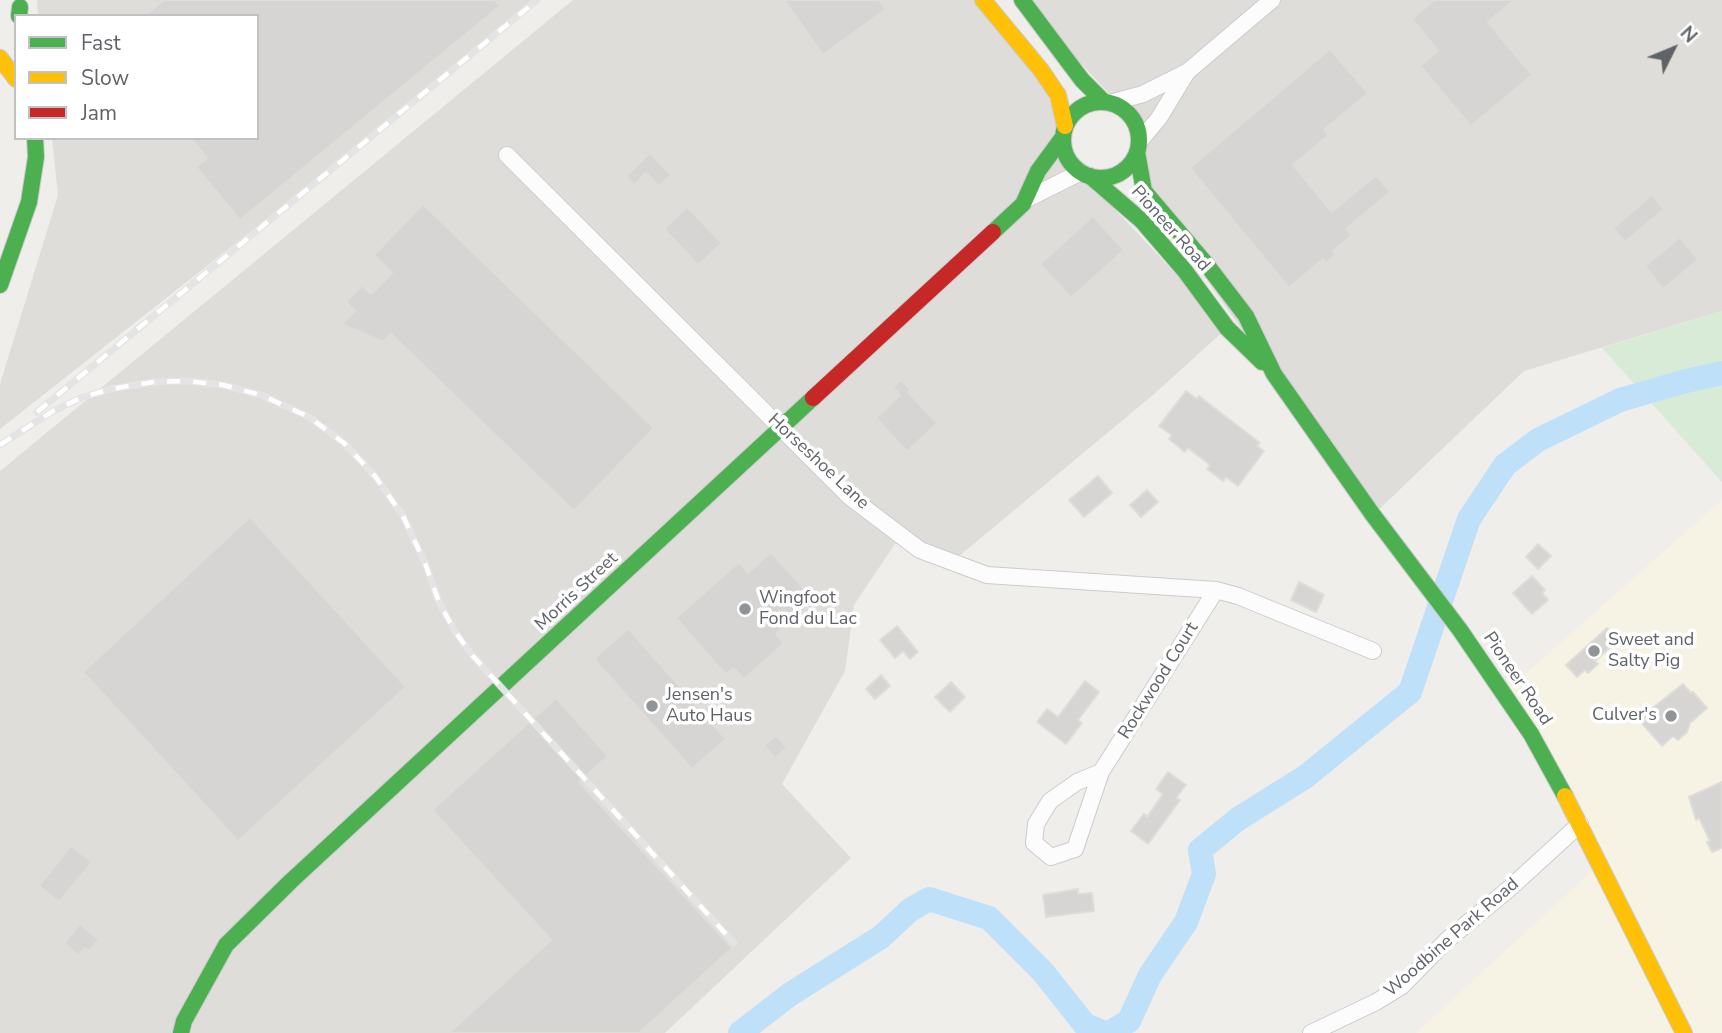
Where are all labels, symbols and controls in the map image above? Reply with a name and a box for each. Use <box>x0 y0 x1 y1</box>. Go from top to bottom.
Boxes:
legend <box>14 14 259 140</box>
north arrow <box>1638 14 1708 84</box>
text: N <box>1674 21 1703 49</box>
text: Fast <box>81 29 121 57</box>
text: Slow <box>81 64 129 92</box>
text: Jam <box>81 99 117 127</box>
street label: Pioneer Road <box>1126 182 1214 276</box>
street label: Horseshoe Lane <box>763 410 873 514</box>
street label: Morris Street <box>531 548 623 636</box>
place label: Wingfoot Fond du Lac <box>759 588 857 630</box>
marker: Wingfoot Fond du Lac <box>737 601 753 617</box>
street label: Rockwood Court <box>1114 619 1204 743</box>
street label: Pioneer Road <box>1478 628 1556 730</box>
place label: Sweet and Salty Pig <box>1608 630 1694 672</box>
marker: Sweet and Salty Pig <box>1586 643 1602 659</box>
place label: Jensen's Auto Haus <box>666 685 752 728</box>
marker: Jensen's Auto Haus <box>644 698 660 714</box>
place label: Culver's <box>1592 705 1657 727</box>
marker: Culver's <box>1663 708 1679 724</box>
street label: Woodbine Park Road <box>1380 874 1524 1002</box>

